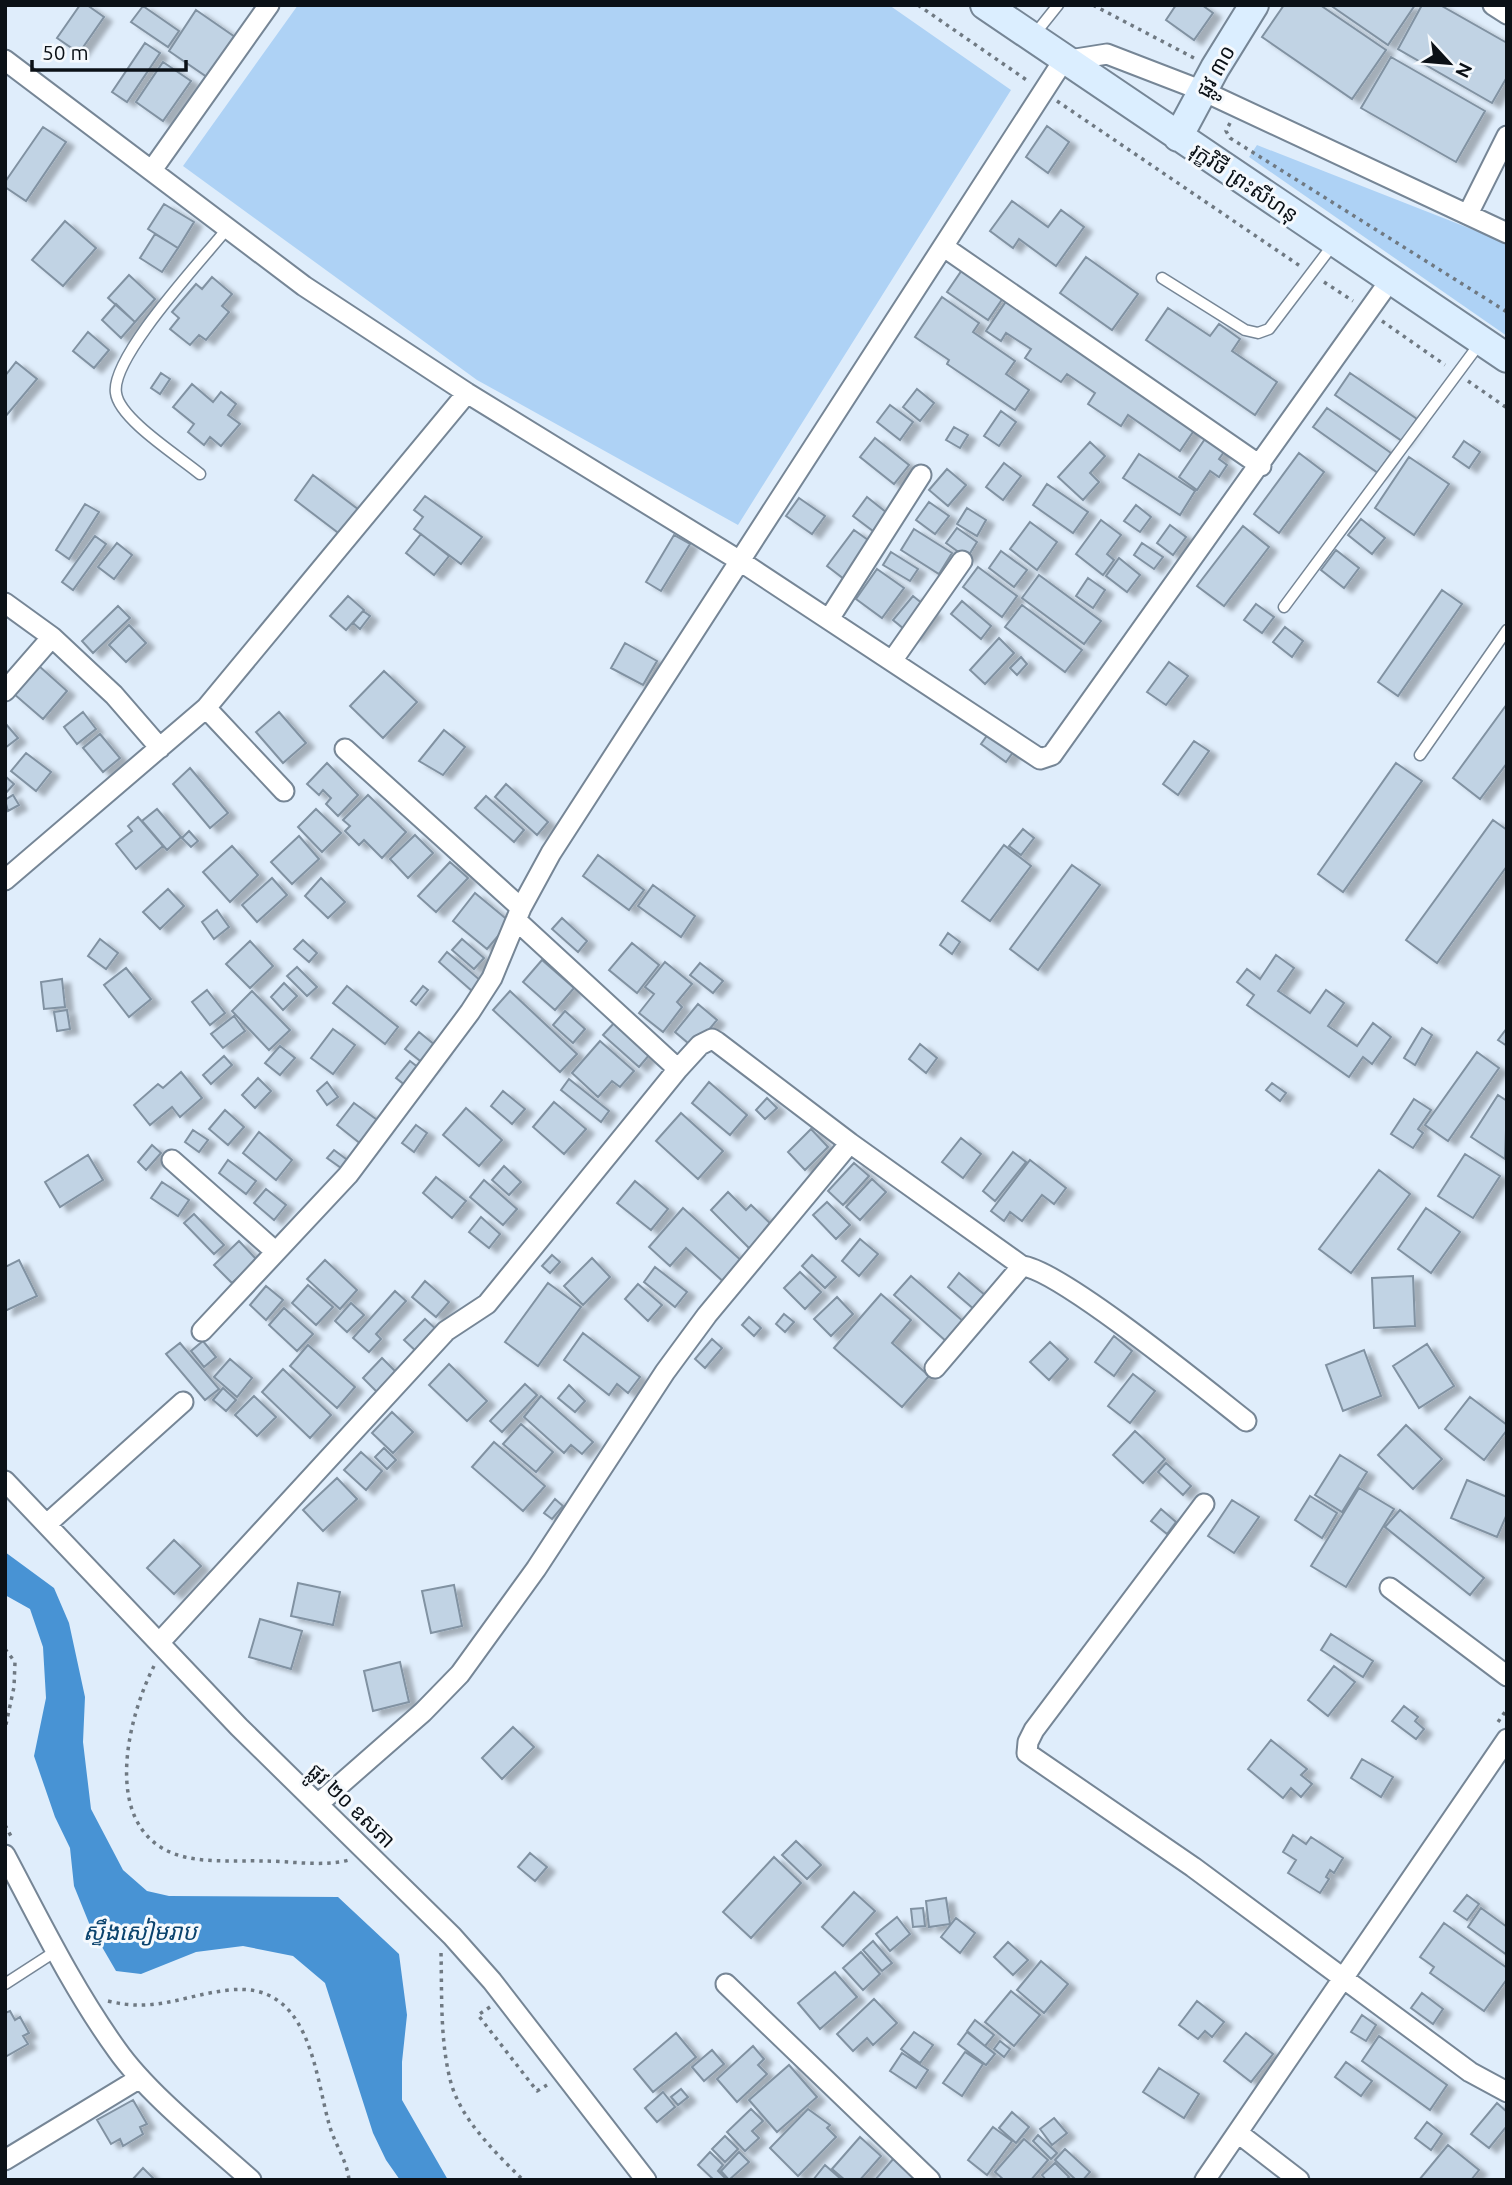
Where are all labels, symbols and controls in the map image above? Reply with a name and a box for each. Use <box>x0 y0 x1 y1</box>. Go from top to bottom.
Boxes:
scale bar <box>32 28 186 72</box>
north arrow <box>1414 28 1484 98</box>
text: 50 m <box>42 40 89 64</box>
street label: ផ្លូវ ៣០ <box>1191 41 1247 106</box>
text: N <box>1451 59 1477 82</box>
street label: រុក្ខវិថី ព្រះសីហនុ <box>1185 137 1303 229</box>
street label: ផ្លូវ ២០ ឧសភា <box>298 1758 400 1858</box>
water label: ស្ទឹងសៀមរាប <box>83 1917 199 1946</box>

